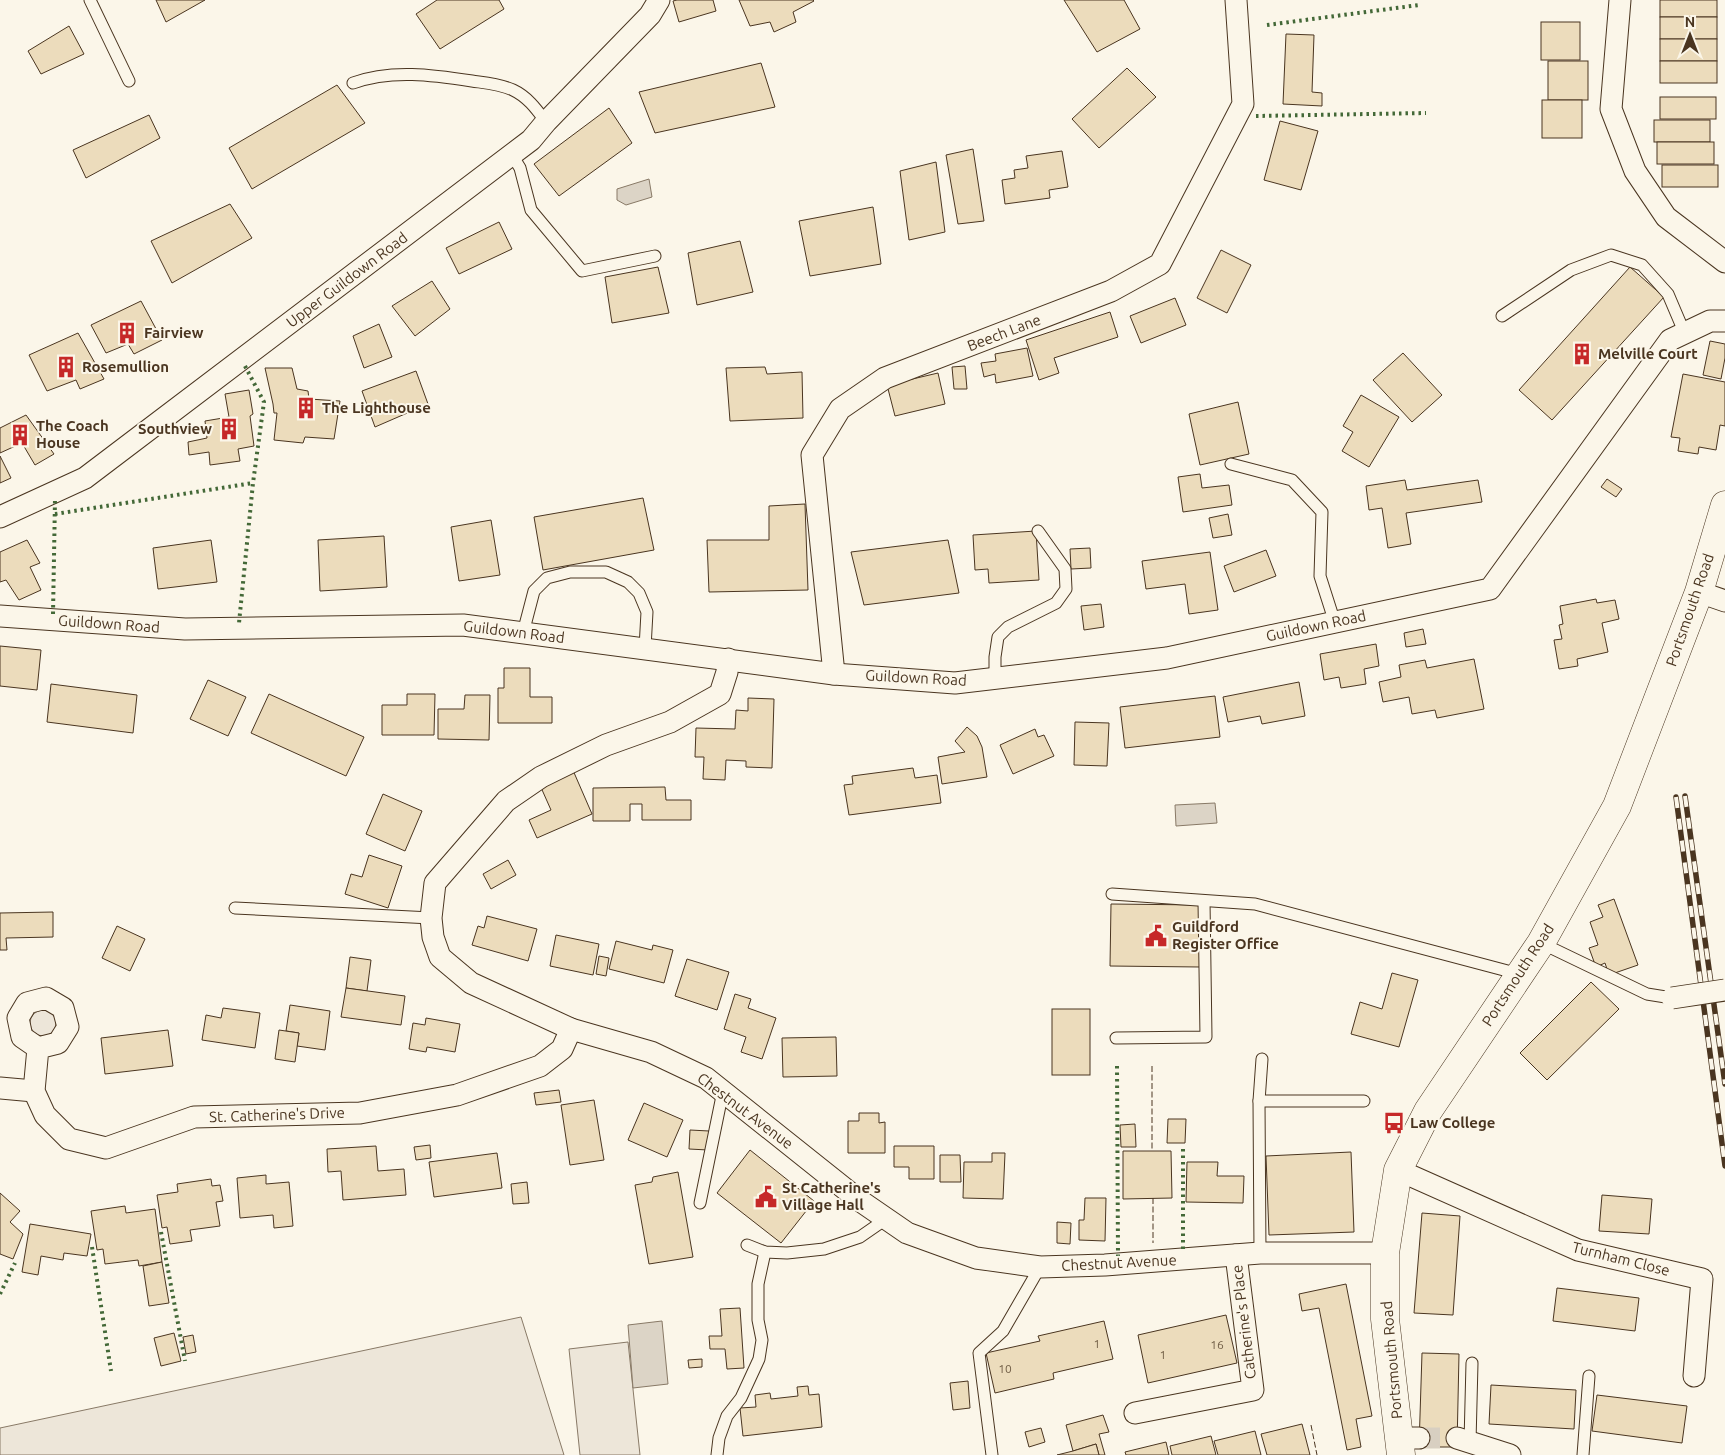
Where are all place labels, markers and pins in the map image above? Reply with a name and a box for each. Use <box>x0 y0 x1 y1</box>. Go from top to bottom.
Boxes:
building icon: Fairview <box>114 320 140 346</box>
place label: Fairview <box>144 324 204 341</box>
building icon: Melville Court <box>1569 341 1595 367</box>
place label: Melville Court <box>1598 345 1698 362</box>
building icon: Rosemullion <box>53 354 79 380</box>
place label: Rosemullion <box>82 358 169 375</box>
building icon: The Lighthouse <box>293 395 319 421</box>
place label: The Lighthouse <box>322 399 431 416</box>
building icon: Southview <box>216 416 242 442</box>
place label: The Coach House <box>36 417 109 451</box>
place label: Southview <box>138 420 212 437</box>
building icon: The Coach House <box>7 422 33 448</box>
place label: Guildford Register Office <box>1172 918 1279 952</box>
public building icon: Guildford Register Office <box>1143 923 1169 949</box>
bus stop icon: Law College <box>1381 1110 1407 1136</box>
place label: Law College <box>1410 1114 1495 1131</box>
place label: St Catherine's Village Hall <box>782 1179 881 1213</box>
public building icon: St Catherine's Village Hall <box>753 1184 779 1210</box>

